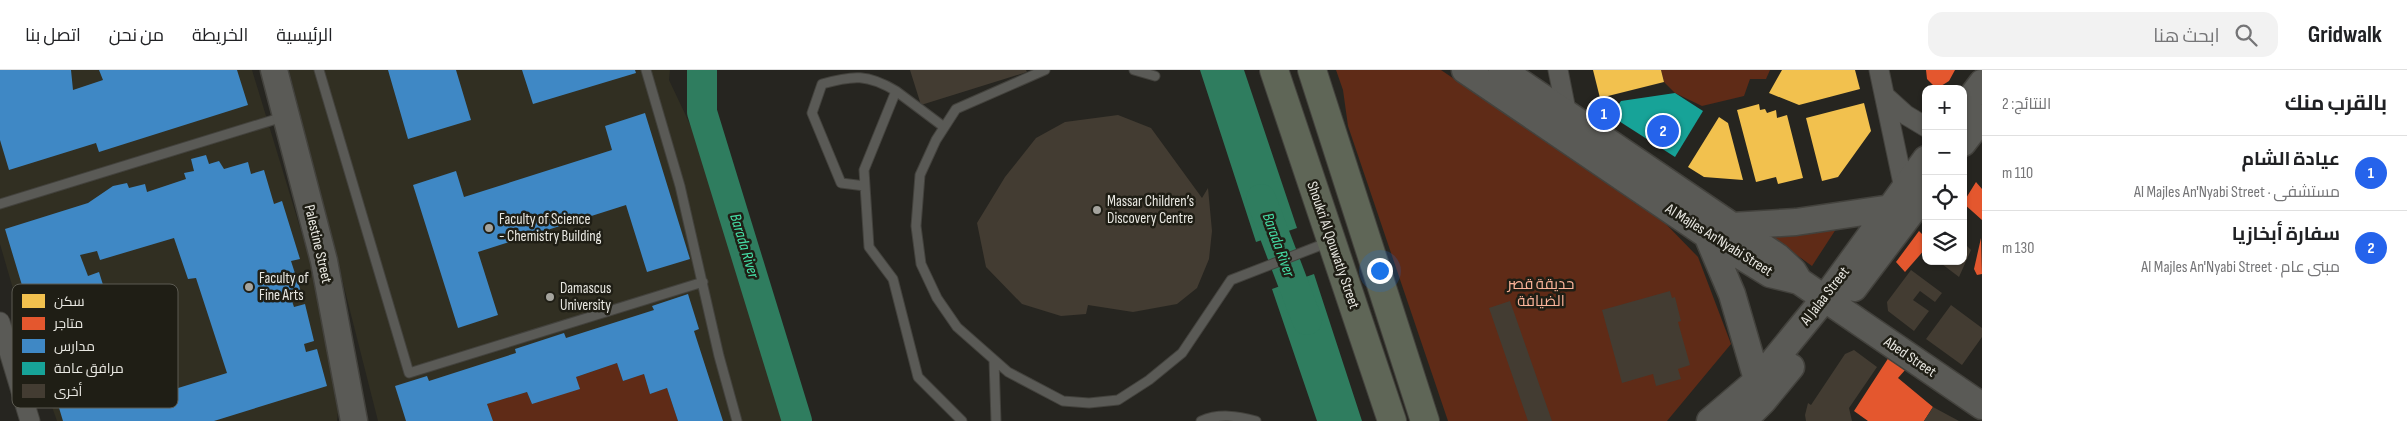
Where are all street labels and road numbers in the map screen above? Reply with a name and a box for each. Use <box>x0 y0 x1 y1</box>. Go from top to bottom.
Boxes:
street label: Shoukri Al Qouwatly Street <box>1302 179 1364 312</box>
street label: Al Majles An'Nyabi Street <box>1661 199 1776 281</box>
street label: Palestine Street <box>300 203 336 286</box>
street label: Al Jalaa Street <box>1796 263 1854 330</box>
street label: Abed Street <box>1879 332 1940 382</box>

